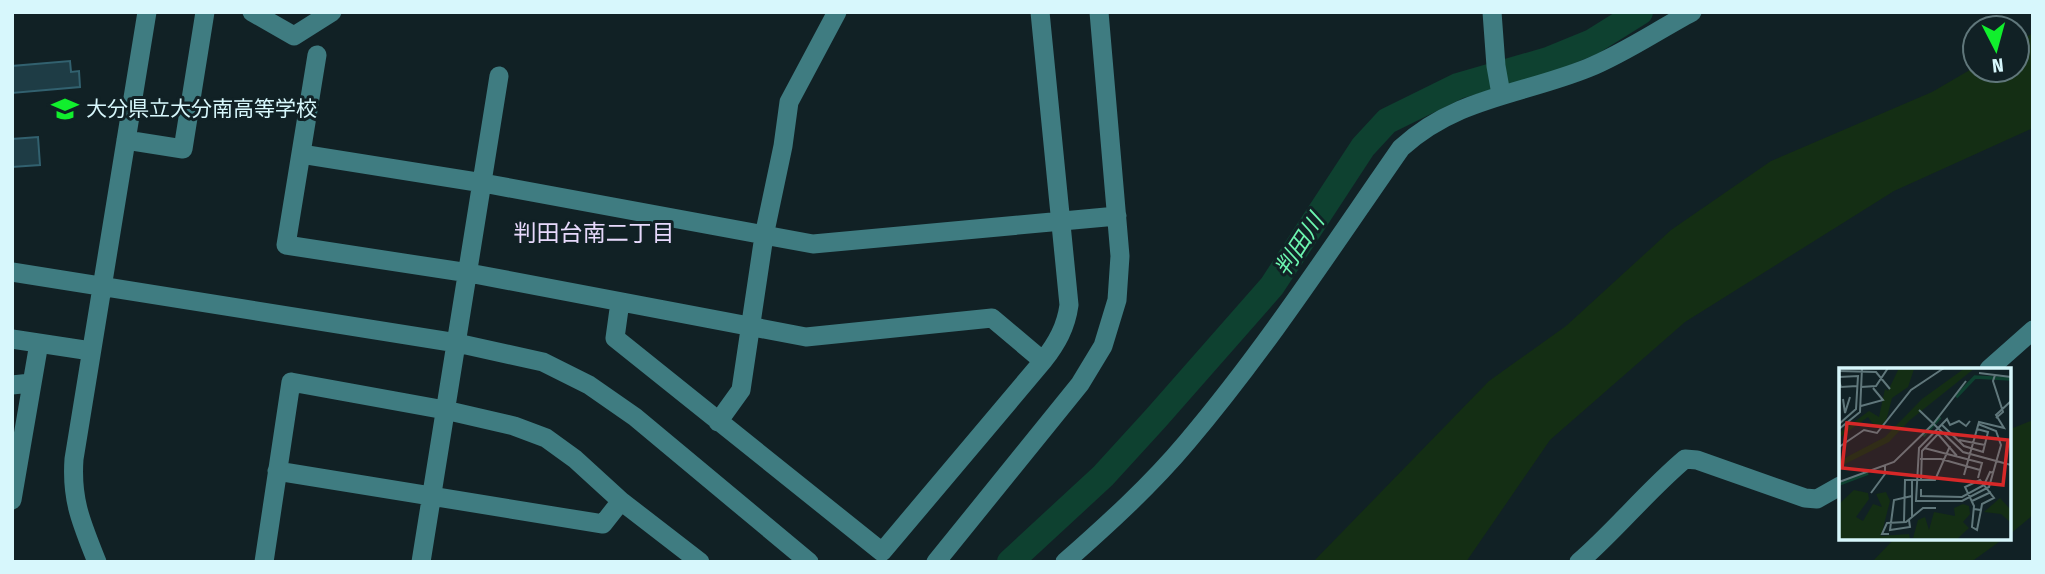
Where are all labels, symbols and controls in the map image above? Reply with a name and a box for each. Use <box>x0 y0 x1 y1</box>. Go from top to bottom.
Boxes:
north arrow <box>1961 14 2031 84</box>
text: N <box>1991 53 2005 77</box>
school or university icon: 大分県立大分南高等学校 <box>50 94 80 124</box>
place label: 大分県立大分南高等学校 <box>86 96 317 122</box>
water label: 判田川 <box>1268 206 1331 282</box>
district label: 判田台南二丁目 <box>514 219 675 247</box>
inset map <box>1839 368 2010 539</box>

